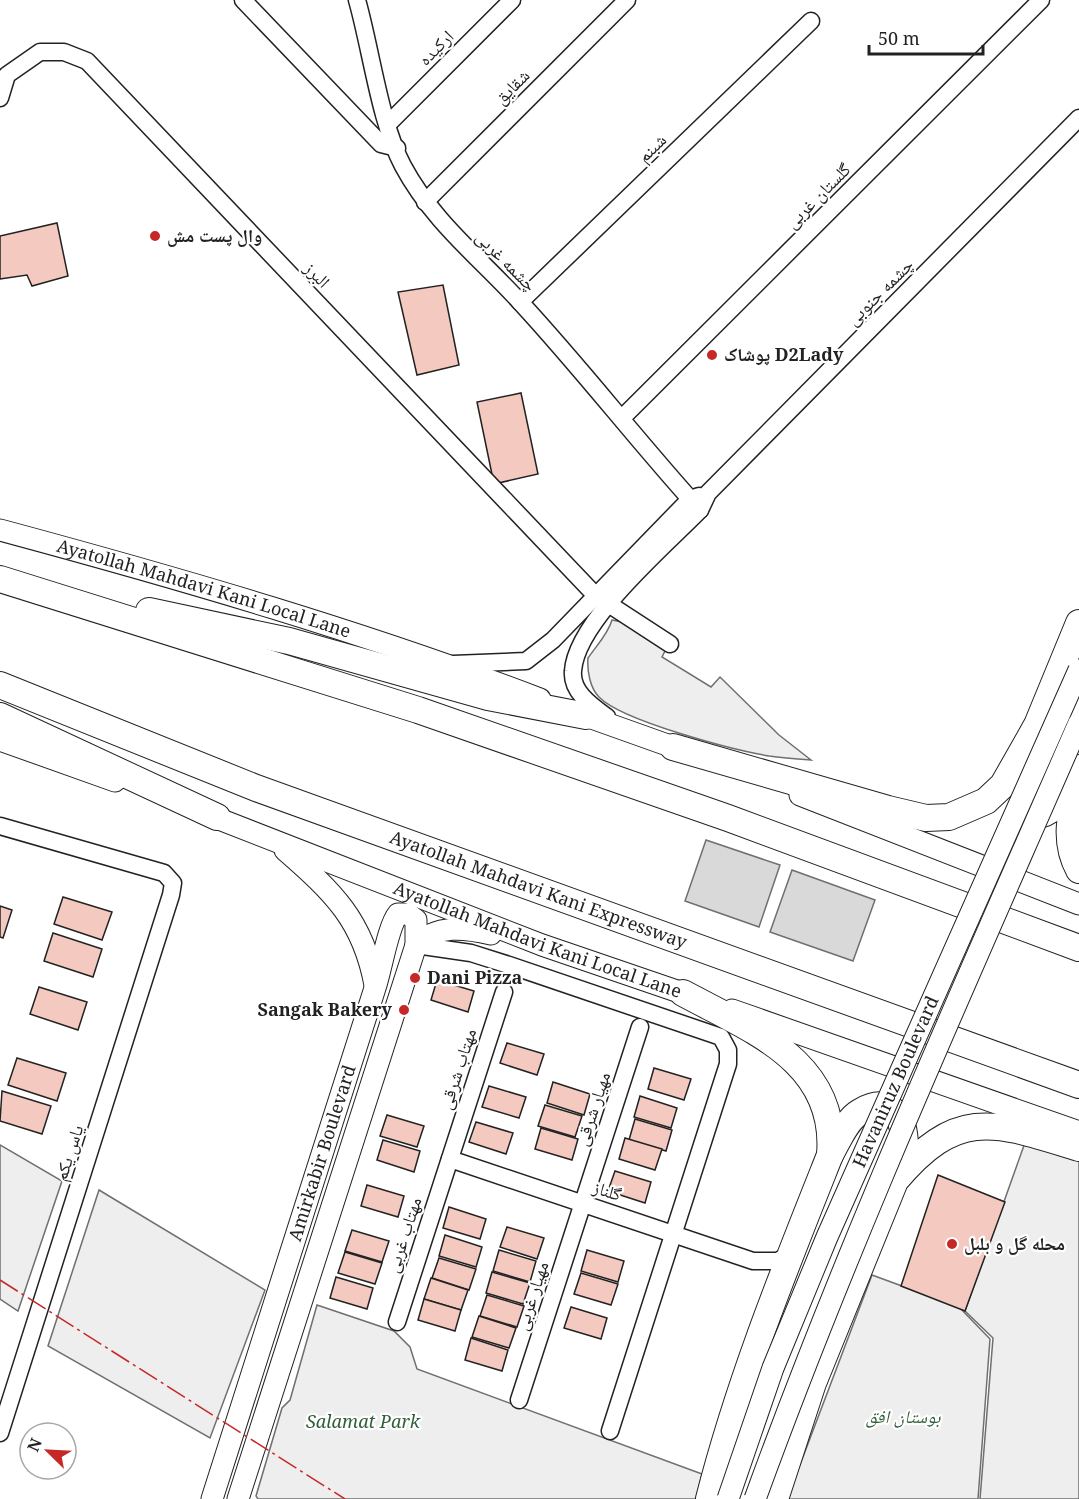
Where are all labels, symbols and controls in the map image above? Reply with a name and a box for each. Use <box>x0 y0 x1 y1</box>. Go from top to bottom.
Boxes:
scale bar <box>869 18 983 56</box>
street label: ارکیده <box>412 24 458 70</box>
text: 50 m <box>878 26 920 50</box>
street label: شقایق <box>488 63 534 109</box>
street label: شبنم <box>632 128 672 168</box>
street label: گلستان غربی <box>779 157 856 233</box>
place label: وال پست مش <box>167 223 262 247</box>
street label: چشمه غربی <box>471 224 543 296</box>
marker: وال پست مش <box>148 229 162 243</box>
street label: چشمه جنوبی <box>840 252 918 330</box>
street label: البرز <box>299 255 336 293</box>
place label: پوشاک D2Lady <box>724 342 844 366</box>
marker: پوشاک D2Lady <box>705 348 719 362</box>
street label: Ayatollah Mahdavi Kani Local Lane <box>54 533 354 643</box>
street label: Ayatollah Mahdavi Kani Expressway <box>387 824 691 954</box>
street label: Ayatollah Mahdavi Kani Local Lane <box>390 875 685 1003</box>
place label: Dani Pizza <box>427 965 522 989</box>
marker: Dani Pizza <box>408 971 422 985</box>
street label: Havaniruz Boulevard <box>846 992 944 1171</box>
place label: Sangak Bakery <box>258 997 393 1021</box>
marker: Sangak Bakery <box>397 1003 411 1017</box>
street label: مهتاب شرقی <box>433 1025 481 1112</box>
street label: Amirkabir Boulevard <box>282 1062 361 1244</box>
street label: مهیار شرقی <box>569 1068 615 1149</box>
street label: یاس یکم <box>48 1122 89 1184</box>
street label: گلناز <box>589 1174 625 1206</box>
street label: مهتاب غربی <box>380 1194 427 1276</box>
place label: محله گل و بلبل <box>964 1231 1065 1255</box>
marker: محله گل و بلبل <box>945 1237 959 1251</box>
street label: مهیار غربی <box>509 1258 553 1333</box>
park label: بوستان افق <box>866 1404 941 1428</box>
park label: Salamat Park <box>306 1409 421 1433</box>
north arrow <box>18 1421 78 1481</box>
text: N <box>22 1434 47 1455</box>

